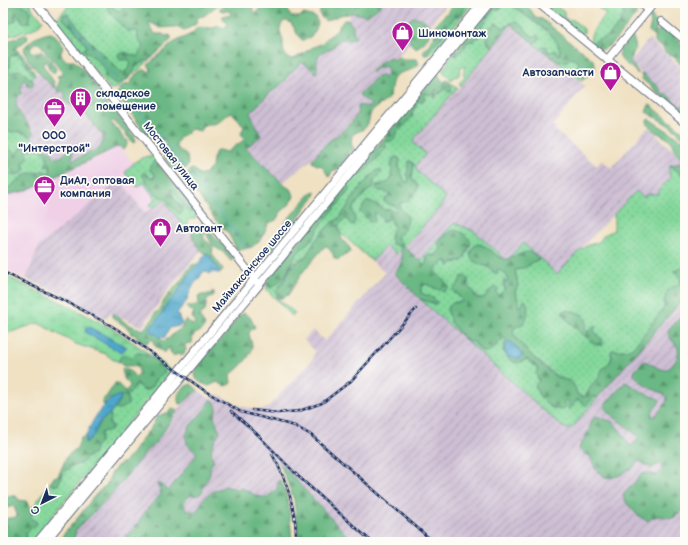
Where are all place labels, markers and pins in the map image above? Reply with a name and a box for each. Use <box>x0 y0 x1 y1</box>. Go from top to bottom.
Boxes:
shop icon: Шиномонтаж <box>390 20 416 53</box>
place label: Шиномонтаж <box>418 27 486 40</box>
shop icon: Автозапчасти <box>597 59 623 92</box>
place label: Автозапчасти <box>522 66 594 79</box>
building icon: складское помещение <box>68 86 94 119</box>
place label: складское помещение <box>96 87 156 113</box>
office icon: ООО "Интерстрой" <box>41 96 67 129</box>
place label: ООО "Интерстрой" <box>18 129 90 155</box>
office icon: ДиАл, оптовая компания <box>32 173 58 206</box>
place label: ДиАл, оптовая компания <box>60 174 135 200</box>
shop icon: Автогант <box>147 215 173 248</box>
place label: Автогант <box>175 222 223 235</box>

